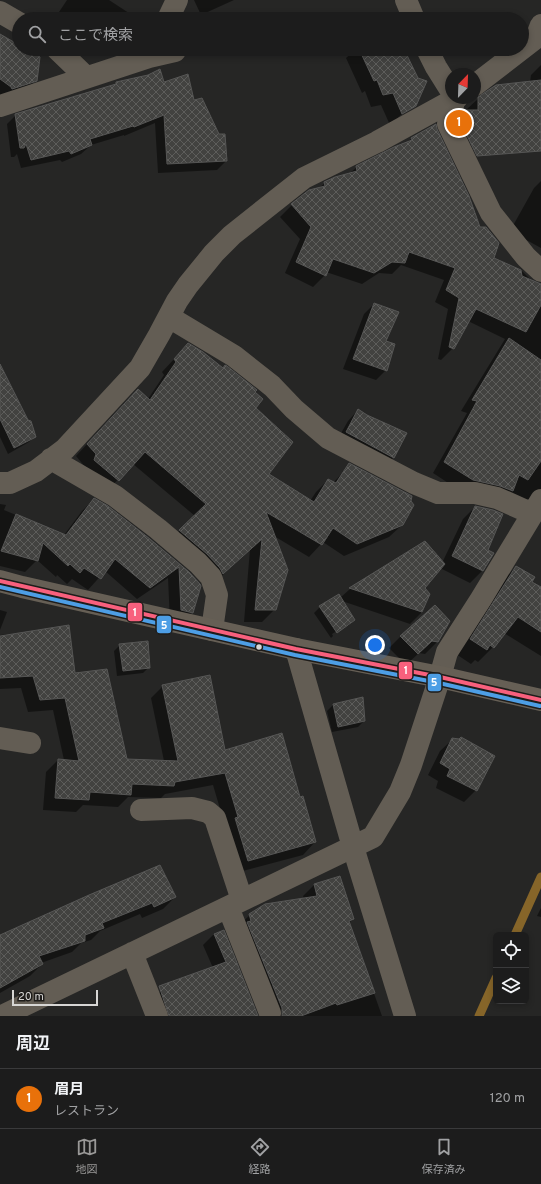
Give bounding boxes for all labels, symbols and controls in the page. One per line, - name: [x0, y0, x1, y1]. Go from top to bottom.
- search box: [12, 12, 529, 56]
- icon: search: [26, 23, 48, 45]
- text: ここで検索: [58, 27, 133, 46]
- north arrow: [445, 68, 481, 104]
- pin: 1: [446, 108, 472, 138]
- line badge: 1: [127, 602, 143, 622]
- text: 1: [133, 606, 137, 620]
- line badge: 5: [156, 615, 172, 634]
- text: 5: [161, 619, 168, 633]
- your location: [365, 635, 385, 655]
- unlabelled marker: [254, 642, 264, 652]
- line badge: 1: [398, 661, 413, 680]
- text: 1: [404, 664, 408, 678]
- line badge: 5: [427, 673, 442, 692]
- text: 5: [431, 676, 438, 690]
- map controls: [493, 932, 529, 1004]
- button: locate: [493, 932, 529, 968]
- button: layers: [493, 968, 529, 1004]
- scale bar: [12, 988, 98, 1007]
- text: 20 m: [18, 990, 44, 1004]
- text: 周辺: [16, 1034, 50, 1056]
- text: 眉月: [54, 1081, 84, 1100]
- text: 1: [26, 1091, 32, 1107]
- text: 120 m: [490, 1091, 525, 1107]
- text: レストラン: [54, 1104, 119, 1120]
- tab: 地図: [76, 1136, 98, 1177]
- tab: 経路: [249, 1136, 271, 1177]
- tab: 保存済み: [422, 1136, 466, 1177]

